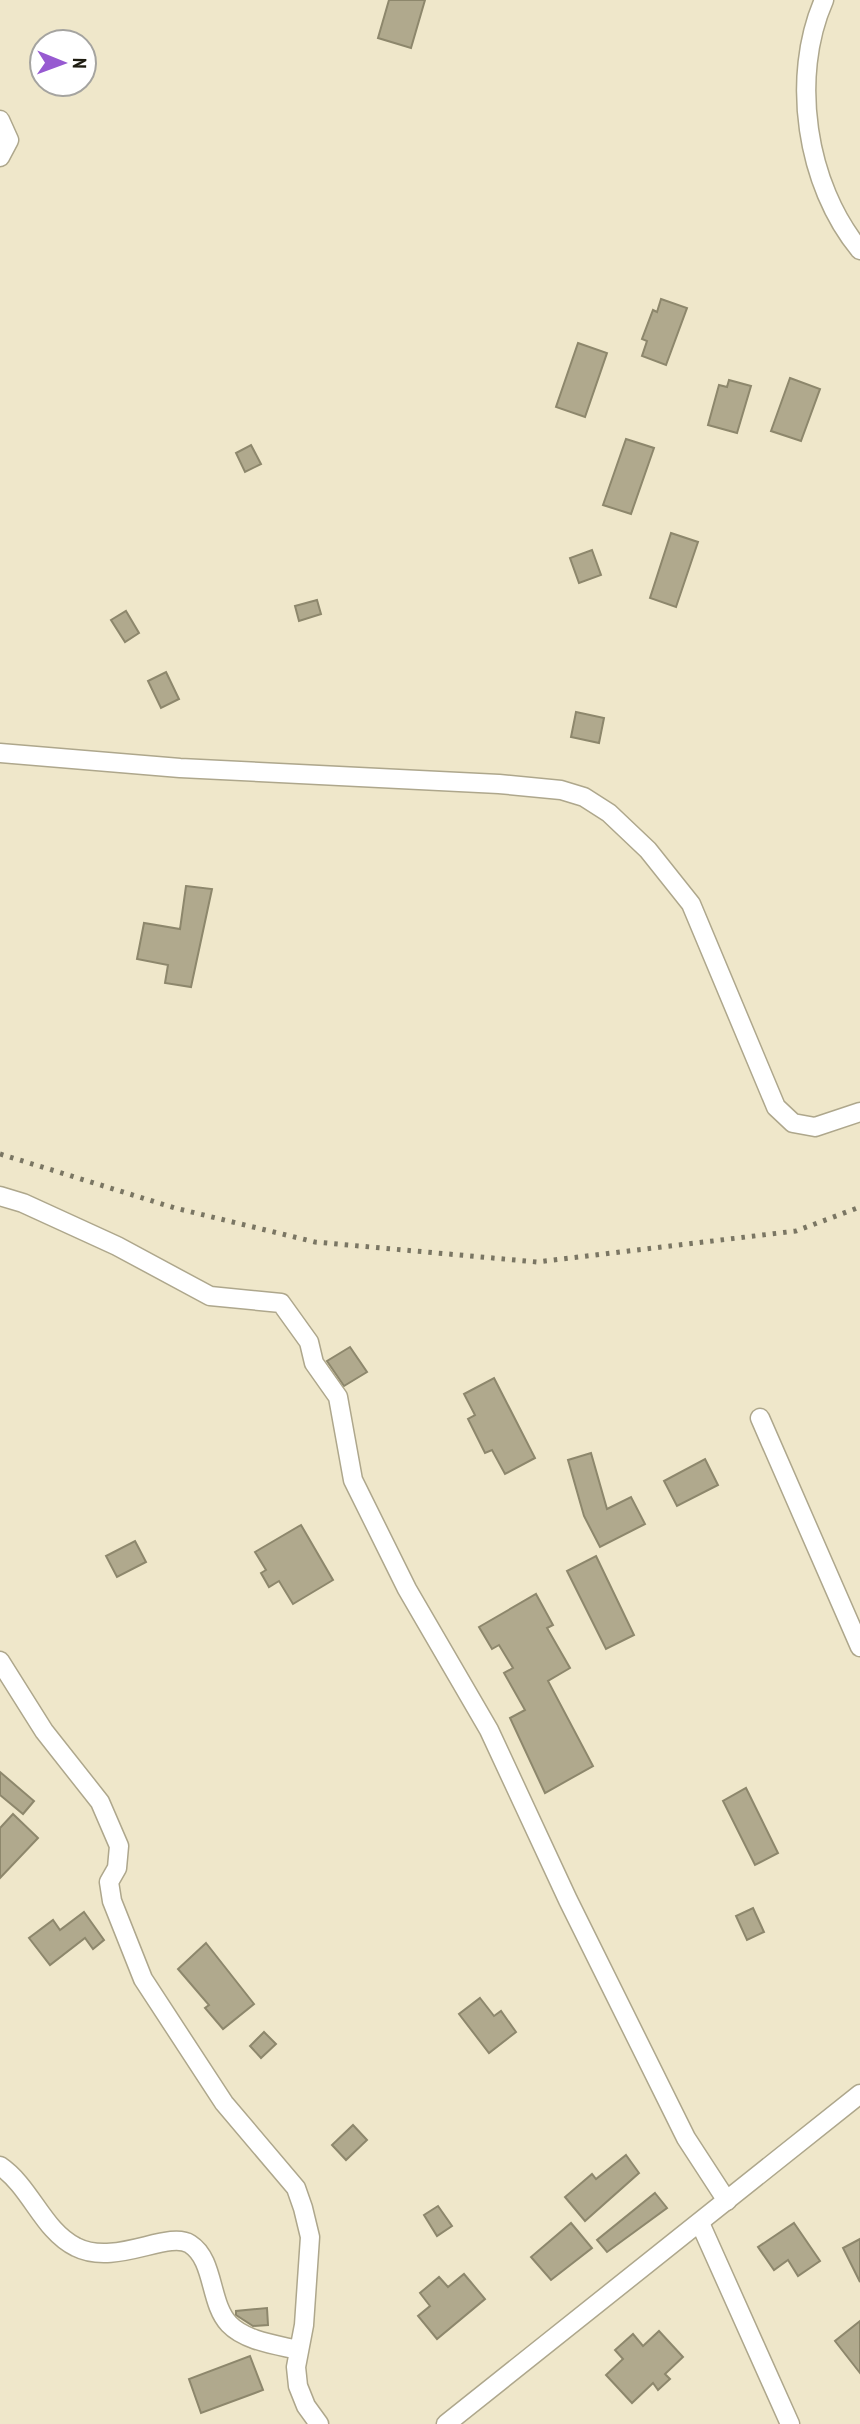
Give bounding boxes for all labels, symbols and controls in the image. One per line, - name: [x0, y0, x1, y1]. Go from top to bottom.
- north arrow: [28, 28, 98, 98]
- text: N: [68, 58, 92, 69]

